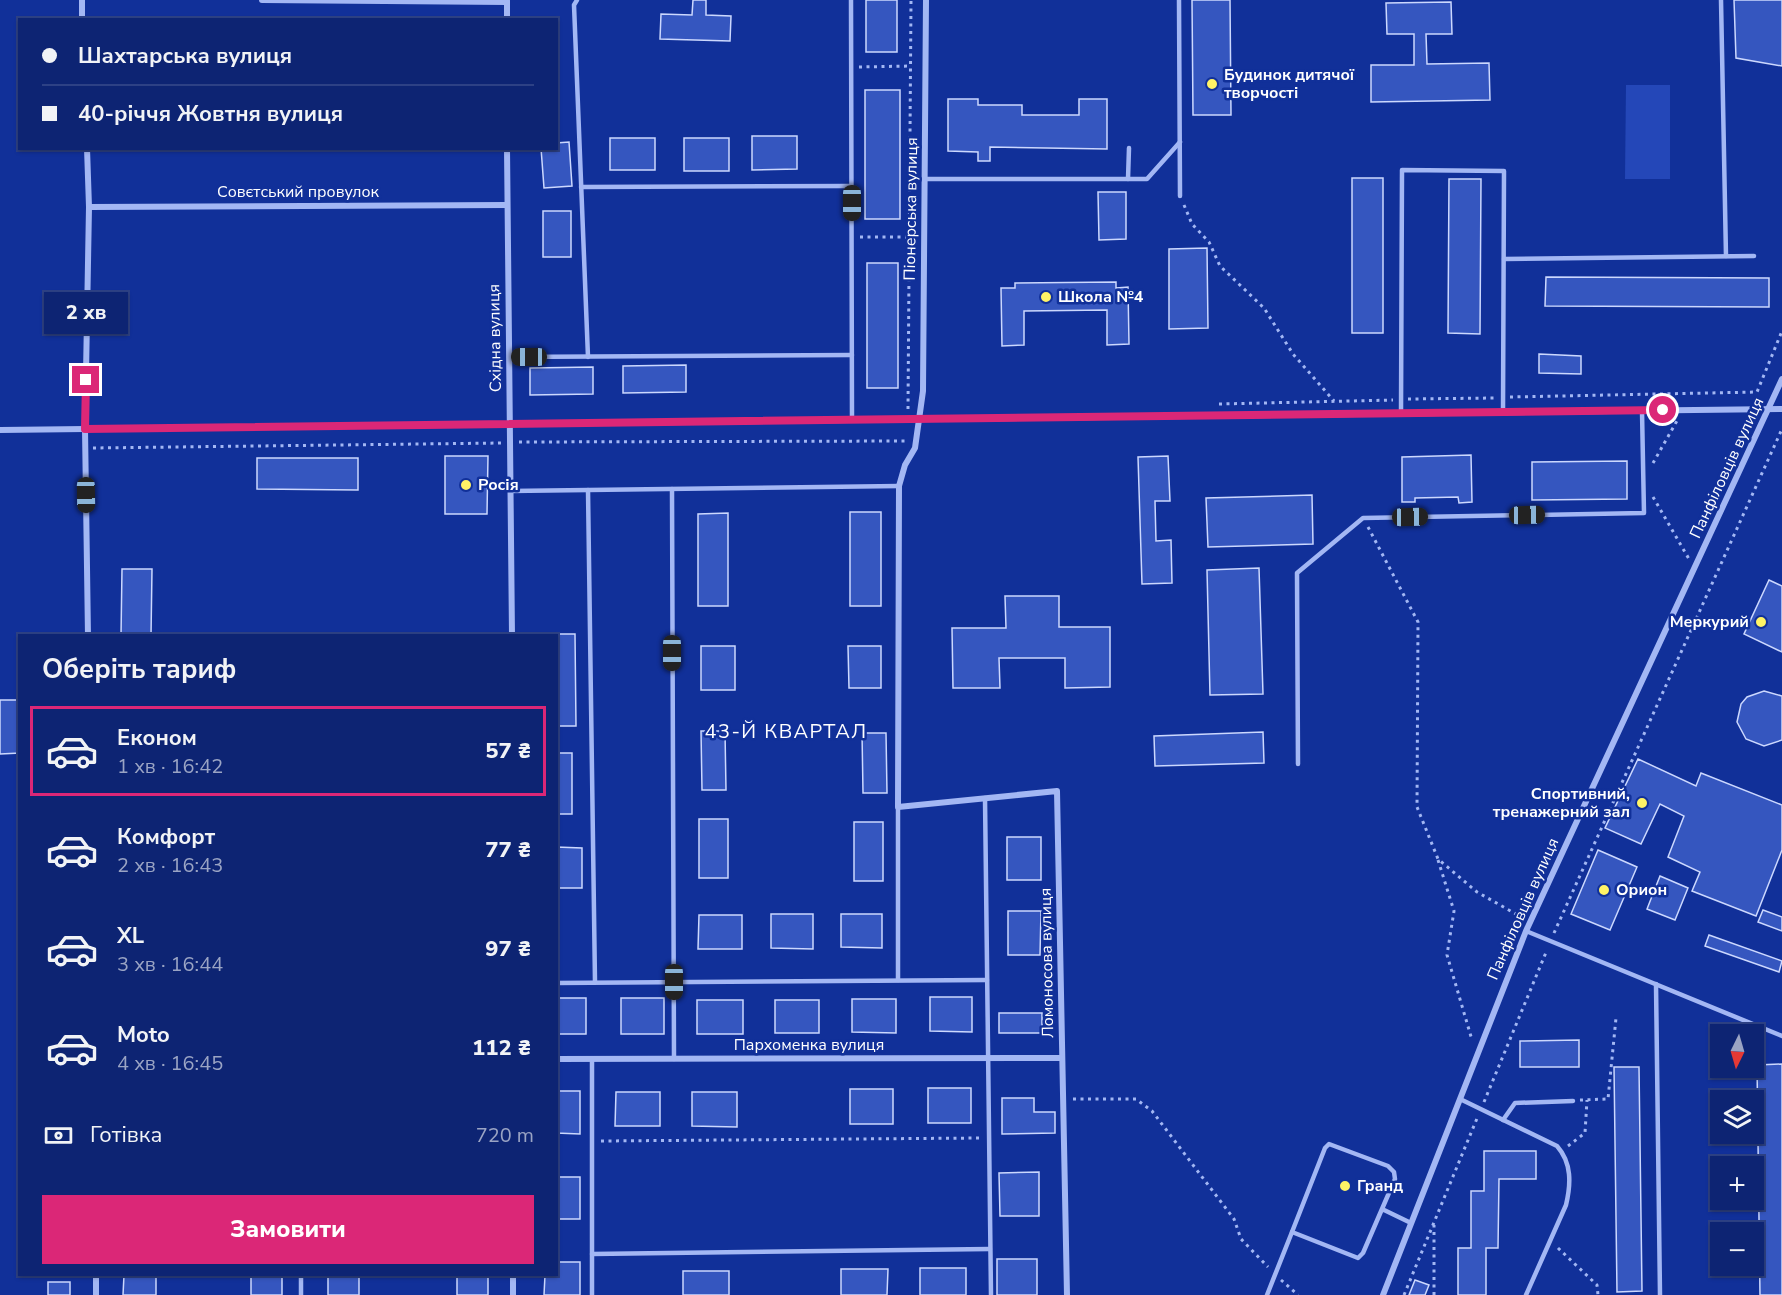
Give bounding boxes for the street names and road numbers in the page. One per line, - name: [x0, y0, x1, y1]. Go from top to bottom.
- street label: Піонерська вулиця: [899, 137, 923, 281]
- street label: Совєтський провулок: [217, 181, 380, 203]
- street label: Східна вулиця: [483, 284, 507, 392]
- street label: Панфіловців вулиця: [1685, 394, 1769, 542]
- street label: Панфіловців вулиця: [1482, 834, 1564, 984]
- street label: Ломоносова вулиця: [1035, 888, 1059, 1038]
- street label: Пархоменка вулиця: [734, 1034, 884, 1056]

